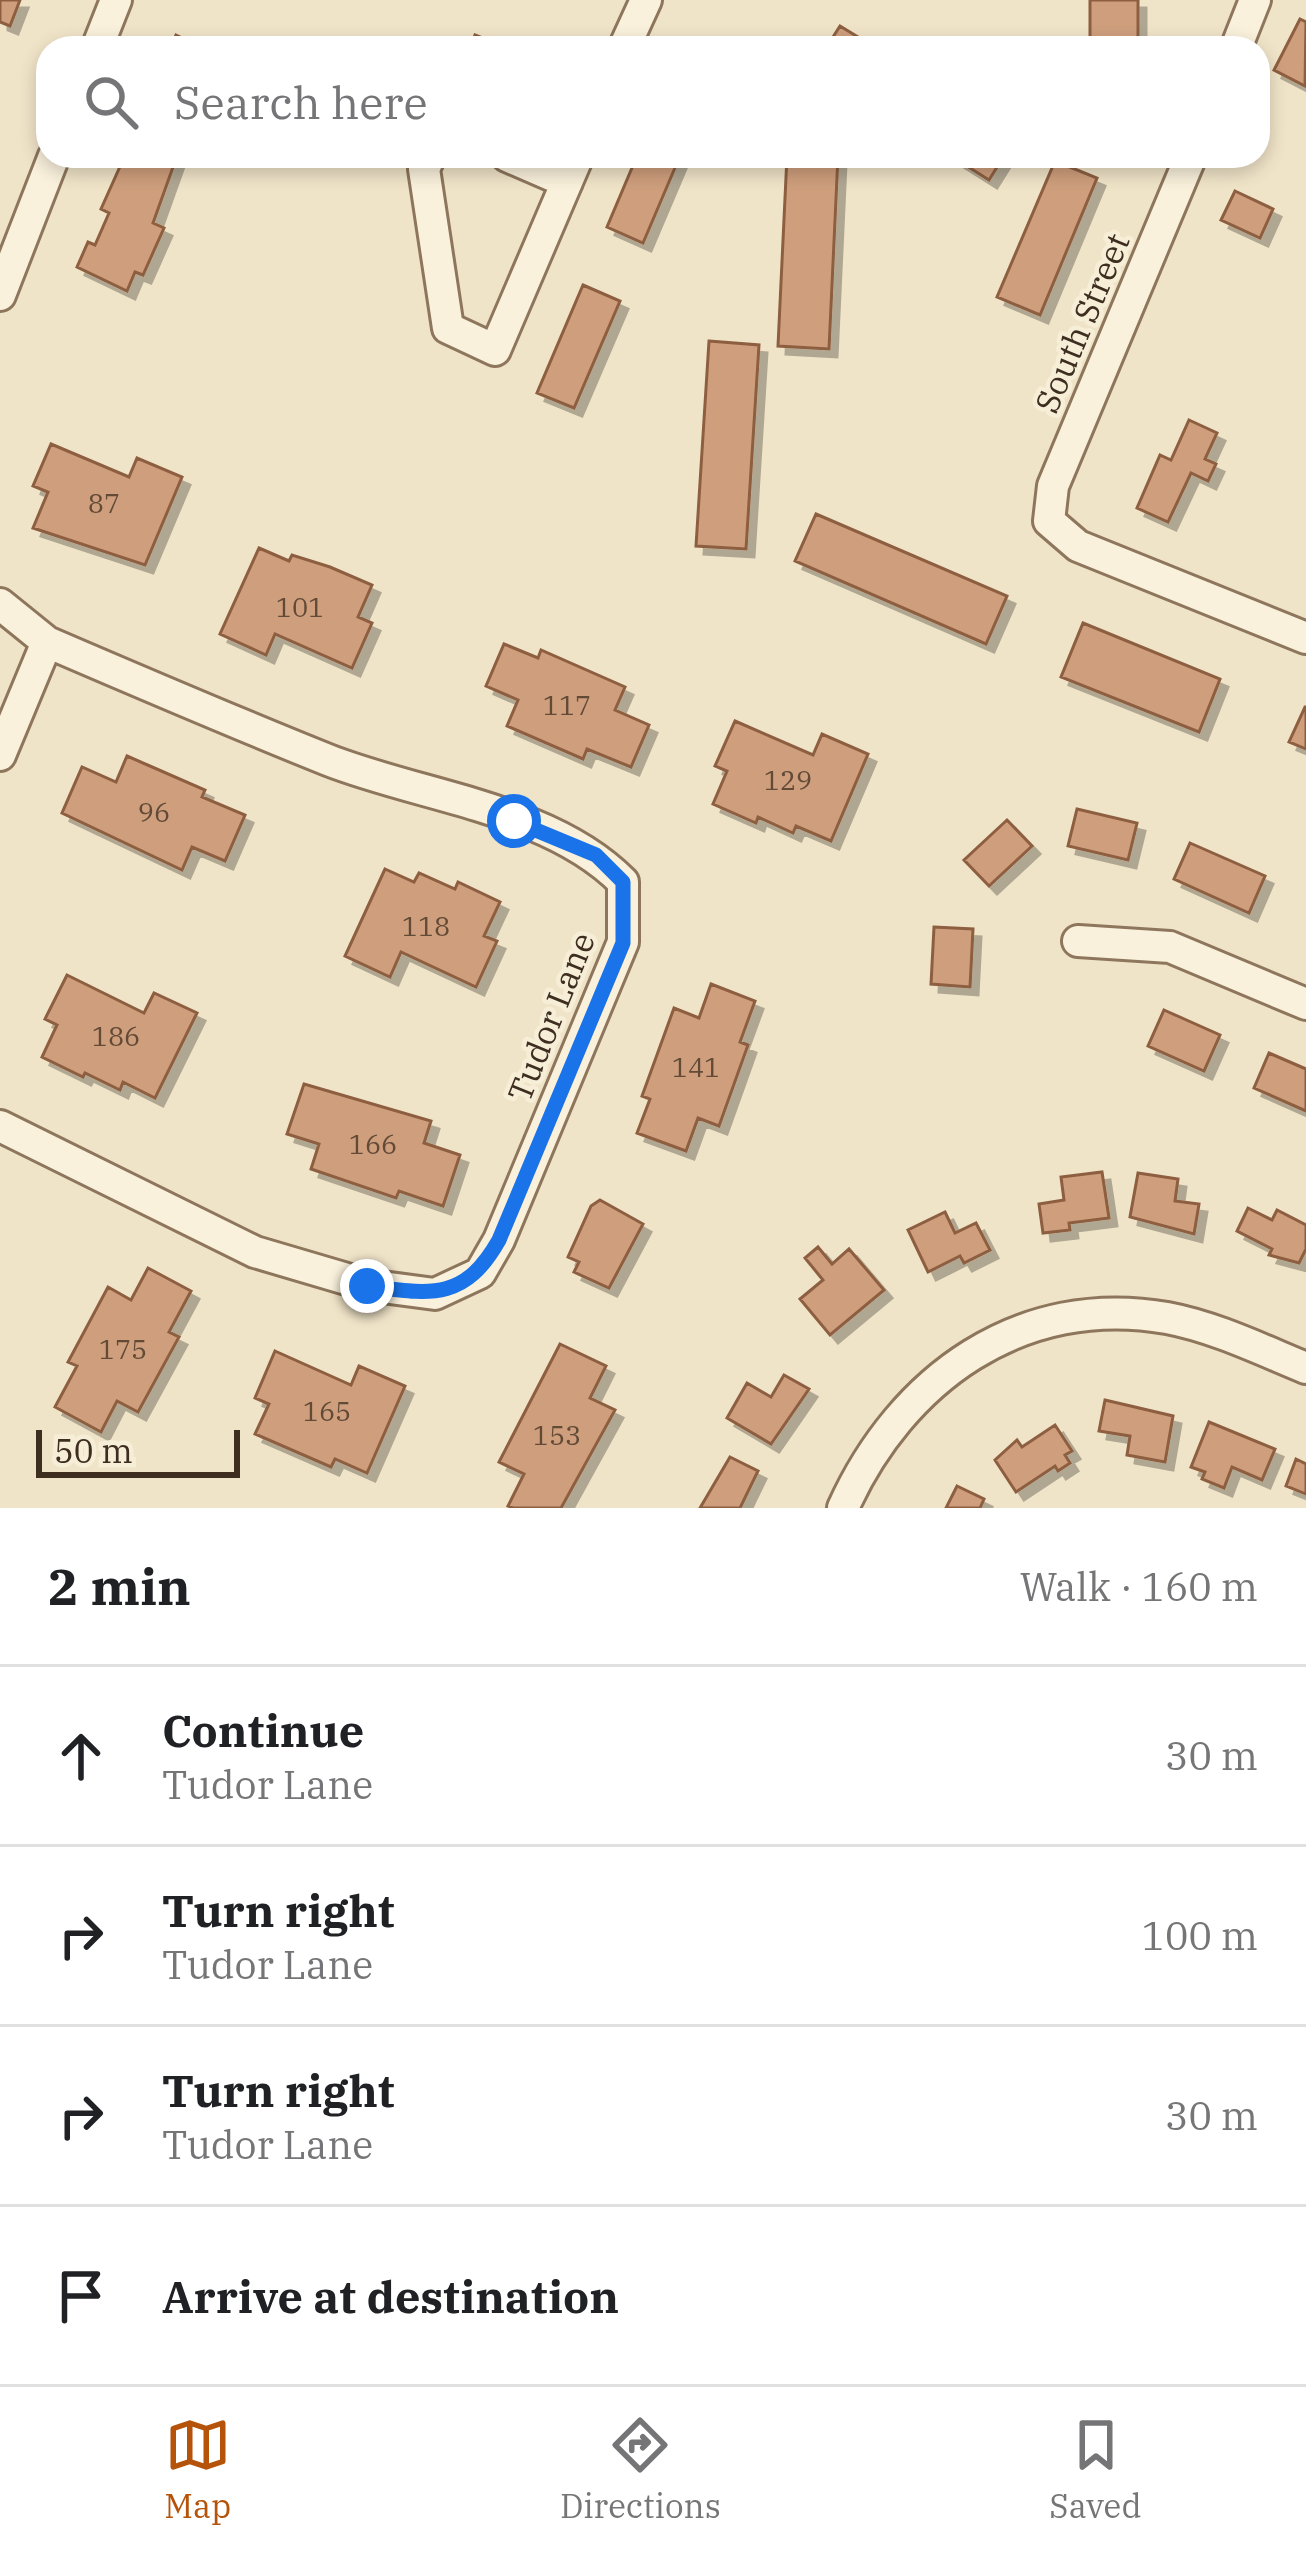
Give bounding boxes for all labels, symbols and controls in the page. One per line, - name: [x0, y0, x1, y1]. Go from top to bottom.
- search box: [36, 36, 1270, 168]
- icon: search: [78, 69, 144, 135]
- text: Search here: [174, 73, 428, 131]
- street label: South Street: [1024, 226, 1139, 419]
- house number: 87: [88, 485, 120, 520]
- house number: 101: [276, 589, 324, 624]
- house number: 117: [543, 687, 591, 722]
- house number: 129: [764, 762, 812, 797]
- house number: 96: [138, 794, 170, 829]
- route start: [487, 794, 541, 848]
- house number: 118: [402, 908, 450, 943]
- street label: Tudor Lane: [497, 926, 604, 1108]
- house number: 186: [92, 1018, 140, 1053]
- house number: 141: [672, 1049, 720, 1084]
- house number: 166: [349, 1126, 397, 1161]
- route end: [340, 1259, 394, 1313]
- house number: 175: [99, 1331, 147, 1366]
- house number: 165: [303, 1393, 351, 1428]
- house number: 153: [533, 1417, 581, 1452]
- scale bar: [36, 1424, 240, 1477]
- text: 50 m: [54, 1429, 133, 1472]
- text: 2 min: [48, 1553, 191, 1619]
- text: Walk · 160 m: [1020, 1561, 1258, 1612]
- text: Continue: [162, 1701, 364, 1759]
- icon: ahead: [48, 1723, 114, 1789]
- text: 30 m: [1165, 1730, 1258, 1781]
- text: Tudor Lane: [162, 1759, 373, 1810]
- text: Turn right: [162, 1881, 394, 1939]
- icon: right: [48, 1903, 114, 1969]
- text: 100 m: [1142, 1910, 1258, 1961]
- text: Tudor Lane: [162, 1939, 373, 1990]
- text: Turn right: [162, 2061, 394, 2119]
- icon: right: [48, 2083, 114, 2149]
- text: 30 m: [1165, 2090, 1258, 2141]
- text: Tudor Lane: [162, 2119, 373, 2170]
- icon: arrive: [48, 2263, 114, 2329]
- text: Arrive at destination: [162, 2267, 619, 2325]
- tab: Map: [164, 2412, 231, 2527]
- tab: Directions: [560, 2412, 721, 2527]
- tab: Saved: [1049, 2412, 1142, 2527]

